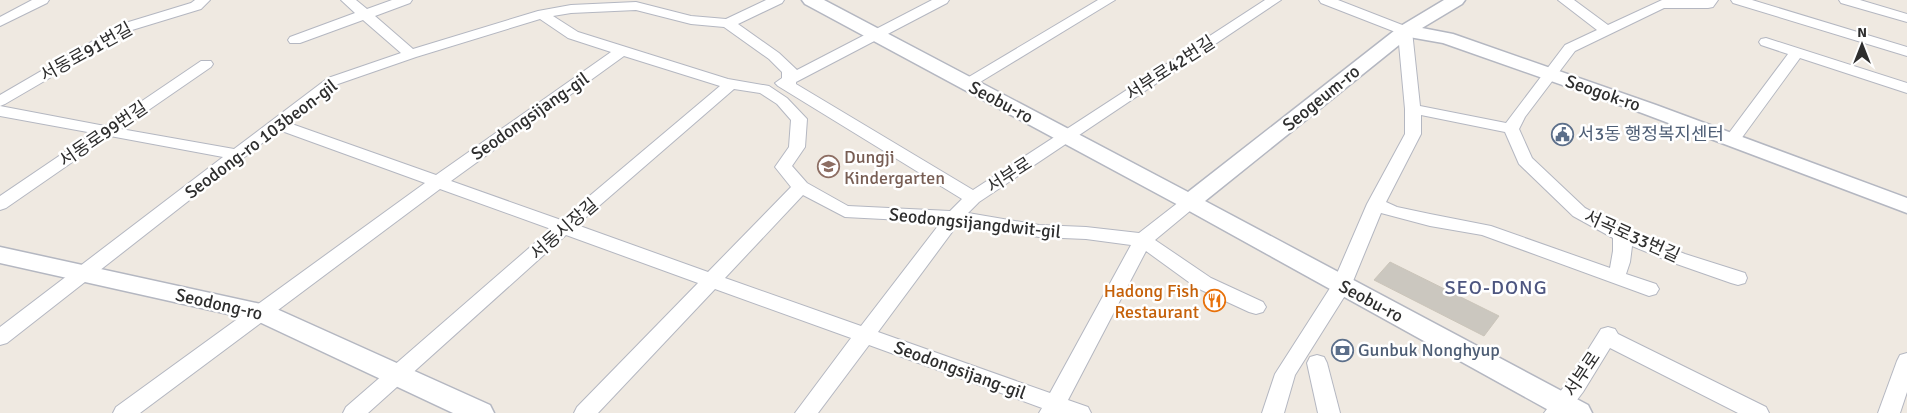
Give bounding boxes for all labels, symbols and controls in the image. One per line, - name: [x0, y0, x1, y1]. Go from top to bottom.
- street label: 서동로91번길: [36, 18, 136, 86]
- north arrow: [1837, 20, 1887, 70]
- text: N: [1857, 24, 1867, 41]
- street label: 서부로42번길: [1121, 31, 1219, 105]
- street label: Seogeum-ro: [1278, 60, 1364, 136]
- street label: Seodongsijang-gil: [467, 67, 593, 165]
- street label: Seogok-ro: [1563, 70, 1643, 116]
- street label: Seodong-ro 103beon-gil: [180, 74, 342, 204]
- street label: Seobu-ro: [965, 76, 1037, 128]
- street label: 서동로99번길: [54, 96, 152, 172]
- public building icon: 서3동 행정복지센터: [1550, 122, 1574, 146]
- place label: 서3동 행정복지센터: [1578, 123, 1724, 145]
- place label: Dungji Kindergarten: [844, 146, 945, 189]
- street label: 서부로: [982, 152, 1036, 198]
- school or university icon: Dungji Kindergarten: [816, 155, 840, 179]
- street label: 서동시장길: [526, 194, 602, 264]
- street label: Seodongsijangdwit-gil: [888, 203, 1062, 243]
- street label: 서곡로33번길: [1581, 205, 1683, 267]
- street label: Seobu-ro: [1335, 275, 1407, 327]
- district label: SEO-DONG: [1444, 275, 1548, 300]
- place label: Hadong Fish Restaurant: [1104, 280, 1199, 323]
- street label: Seodong-ro: [173, 283, 265, 325]
- restaurant icon: Hadong Fish Restaurant: [1203, 289, 1227, 313]
- street label: Seodongsijang-gil: [891, 336, 1029, 404]
- bank icon: Gunbuk Nonghyup: [1330, 338, 1354, 362]
- place label: Gunbuk Nonghyup: [1358, 339, 1500, 361]
- street label: 서부로: [1559, 347, 1605, 401]

